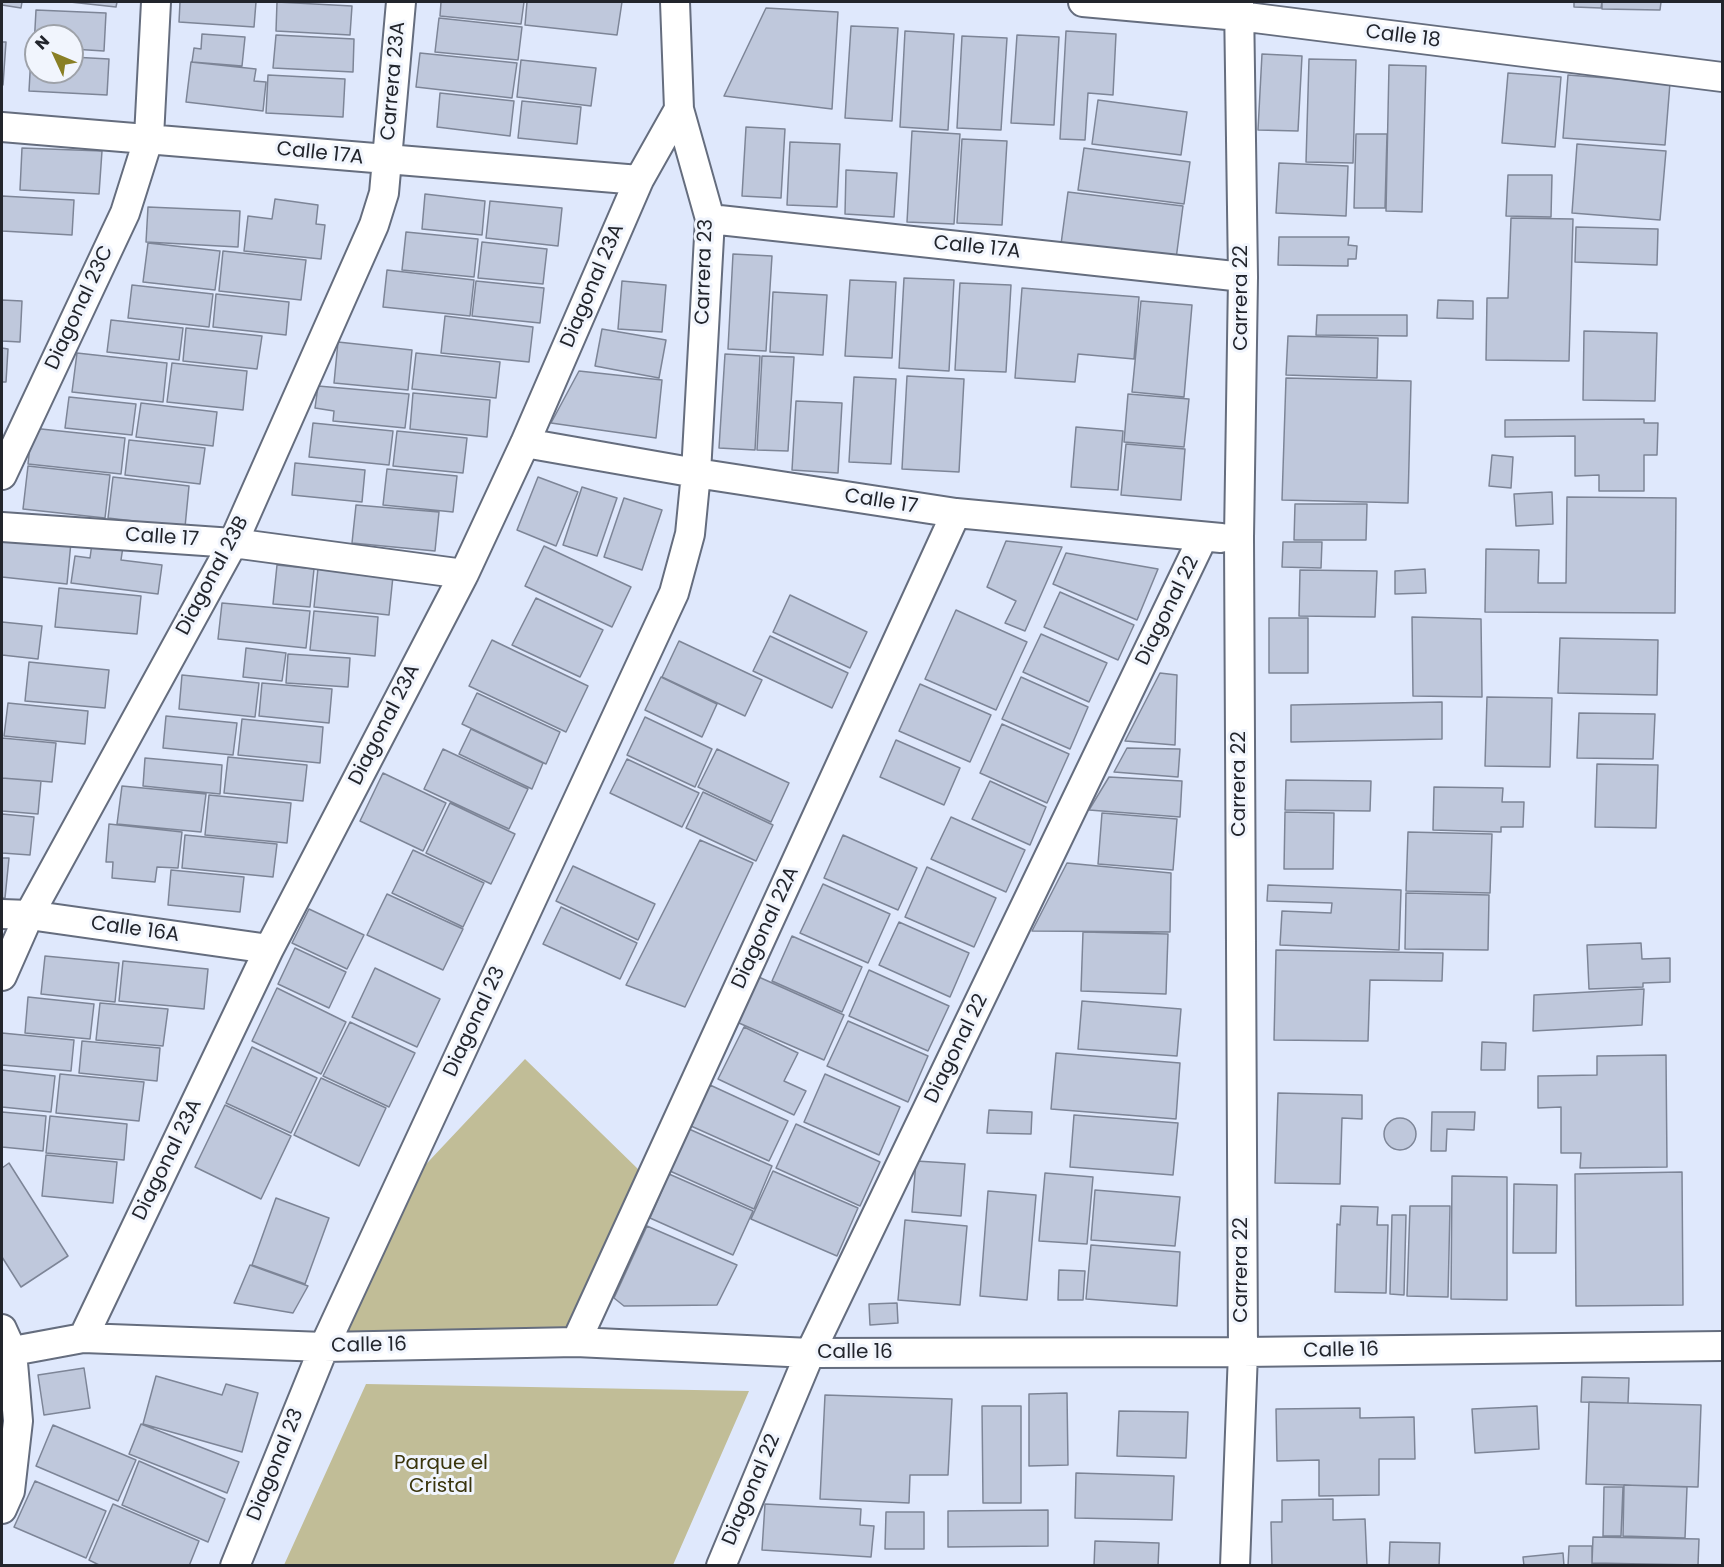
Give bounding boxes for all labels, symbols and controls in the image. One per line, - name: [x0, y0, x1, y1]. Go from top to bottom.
- street label: Calle 18: [1364, 20, 1442, 54]
- street label: Carrera 23A: [377, 21, 411, 141]
- north arrow: [24, 24, 84, 84]
- text: N: [30, 30, 55, 55]
- street label: Calle 17A: [275, 138, 365, 170]
- street label: Carrera 23: [691, 219, 719, 325]
- street label: Diagonal 23A: [556, 220, 630, 352]
- street label: Calle 17A: [932, 232, 1022, 264]
- street label: Diagonal 23C: [41, 242, 119, 374]
- street label: Carrera 22: [1230, 245, 1254, 351]
- street label: Calle 17: [843, 484, 919, 520]
- street label: Diagonal 23B: [172, 513, 254, 639]
- street label: Calle 17: [124, 523, 200, 553]
- street label: Diagonal 22: [1131, 552, 1205, 670]
- street label: Diagonal 23A: [344, 661, 426, 789]
- street label: Carrera 22: [1228, 731, 1252, 837]
- street label: Diagonal 22A: [727, 863, 805, 993]
- street label: Calle 16A: [89, 912, 181, 948]
- street label: Diagonal 23: [439, 963, 511, 1081]
- street label: Diagonal 22: [920, 990, 994, 1108]
- street label: Diagonal 23A: [128, 1095, 208, 1225]
- street label: Carrera 22: [1230, 1217, 1254, 1323]
- street label: Calle 16: [331, 1333, 407, 1359]
- street label: Calle 16: [1303, 1338, 1379, 1364]
- street label: Calle 16: [817, 1341, 893, 1365]
- street label: Diagonal 23: [243, 1405, 309, 1525]
- street label: Diagonal 22: [718, 1431, 786, 1549]
- park label: Parque el Cristal: [394, 1452, 488, 1499]

